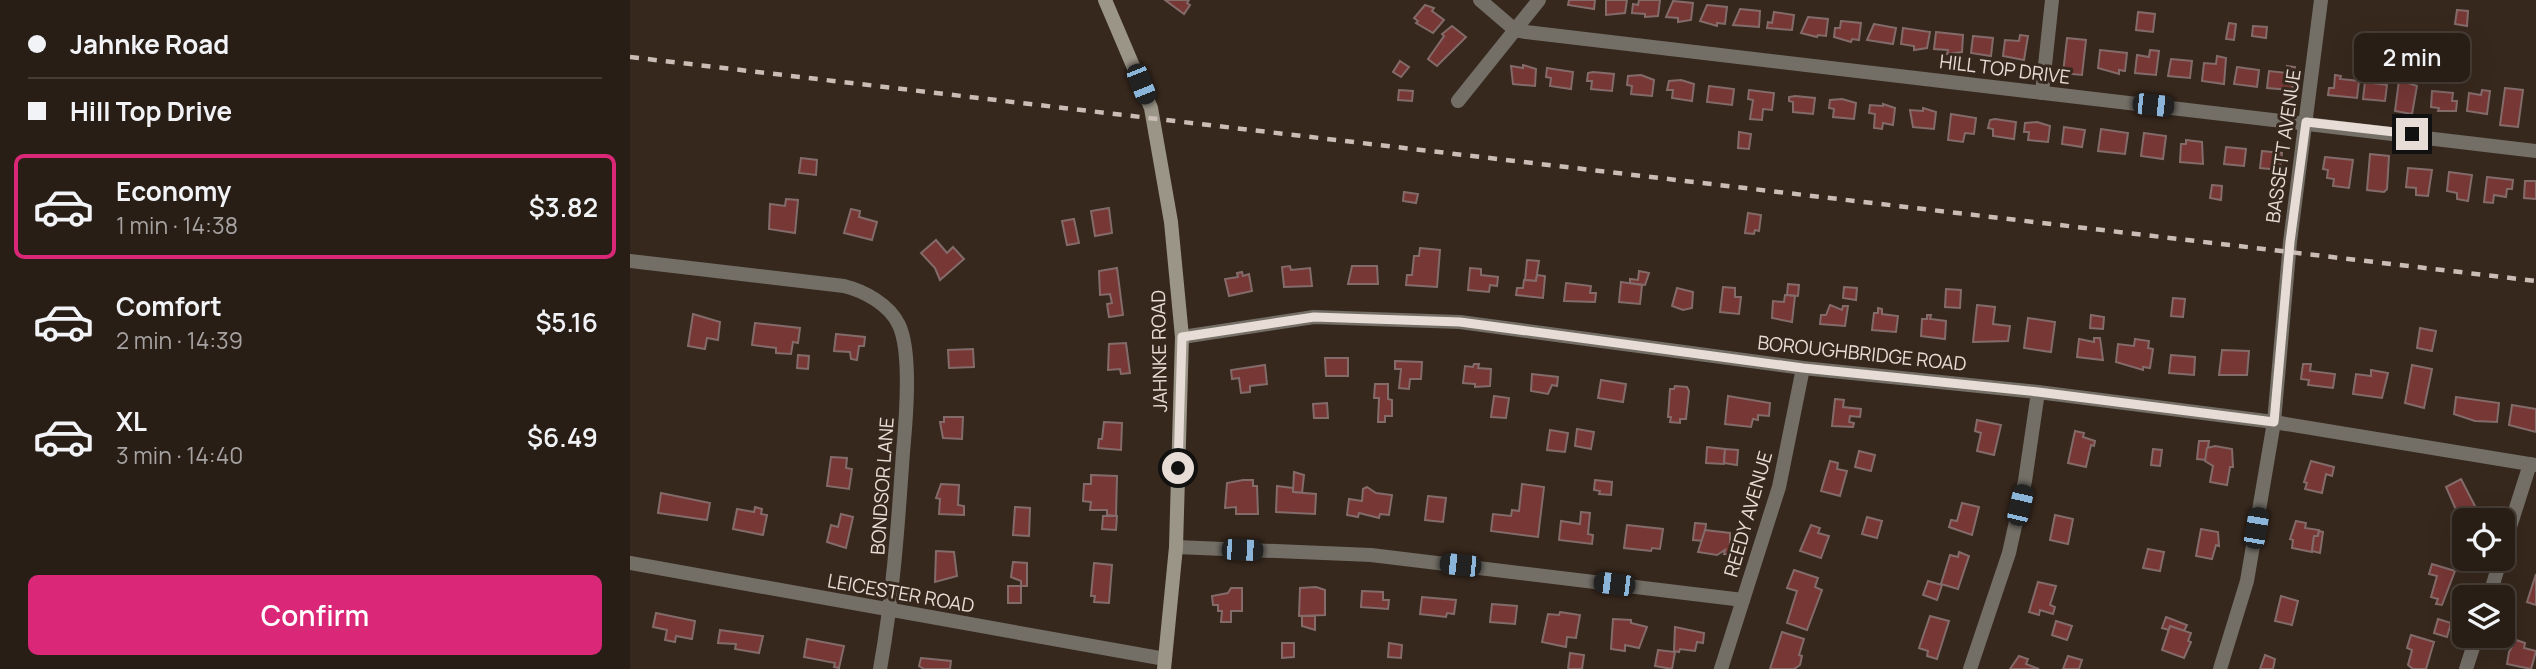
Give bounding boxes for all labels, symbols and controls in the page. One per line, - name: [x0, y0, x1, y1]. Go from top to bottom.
- text: Jahnke Road: [70, 26, 229, 62]
- callout: 2 min: [2354, 32, 2470, 82]
- text: 2 min: [2383, 41, 2441, 73]
- street label: HILL TOP DRIVE: [1938, 48, 2072, 90]
- car: [1124, 61, 1159, 107]
- street label: BASSETT AVENUE: [2259, 67, 2307, 225]
- car: [2132, 92, 2175, 118]
- text: Hill Top Drive: [70, 93, 232, 129]
- route end: [2396, 118, 2428, 150]
- text: Economy: [116, 173, 231, 209]
- icon: car: [32, 175, 95, 238]
- text: $3.82: [529, 189, 598, 225]
- text: 1 min · 14:38: [116, 209, 238, 241]
- text: Comfort: [116, 288, 222, 324]
- icon: car: [32, 290, 95, 353]
- street label: JAHNKE ROAD: [1145, 290, 1173, 412]
- text: $5.16: [535, 304, 598, 340]
- text: 2 min · 14:39: [116, 324, 243, 356]
- street label: BOROUGHBRIDGE ROAD: [1756, 329, 1968, 377]
- text: XL: [116, 403, 147, 439]
- icon: car: [32, 405, 95, 468]
- street label: BONDSOR LANE: [864, 416, 900, 556]
- text: $6.49: [527, 419, 598, 455]
- text: 3 min · 14:40: [116, 439, 243, 471]
- street label: REEDY AVENUE: [1718, 448, 1778, 580]
- route start: [1162, 452, 1194, 484]
- car: [2006, 482, 2035, 528]
- car: [2243, 505, 2270, 551]
- map controls: [2452, 508, 2515, 648]
- button: locate: [2452, 508, 2515, 571]
- car: [1221, 539, 1264, 561]
- car: [1439, 552, 1482, 578]
- street label: LEICESTER ROAD: [826, 567, 976, 619]
- car: [1592, 571, 1637, 597]
- button: Confirm: [28, 575, 602, 655]
- button: layers: [2452, 585, 2515, 648]

